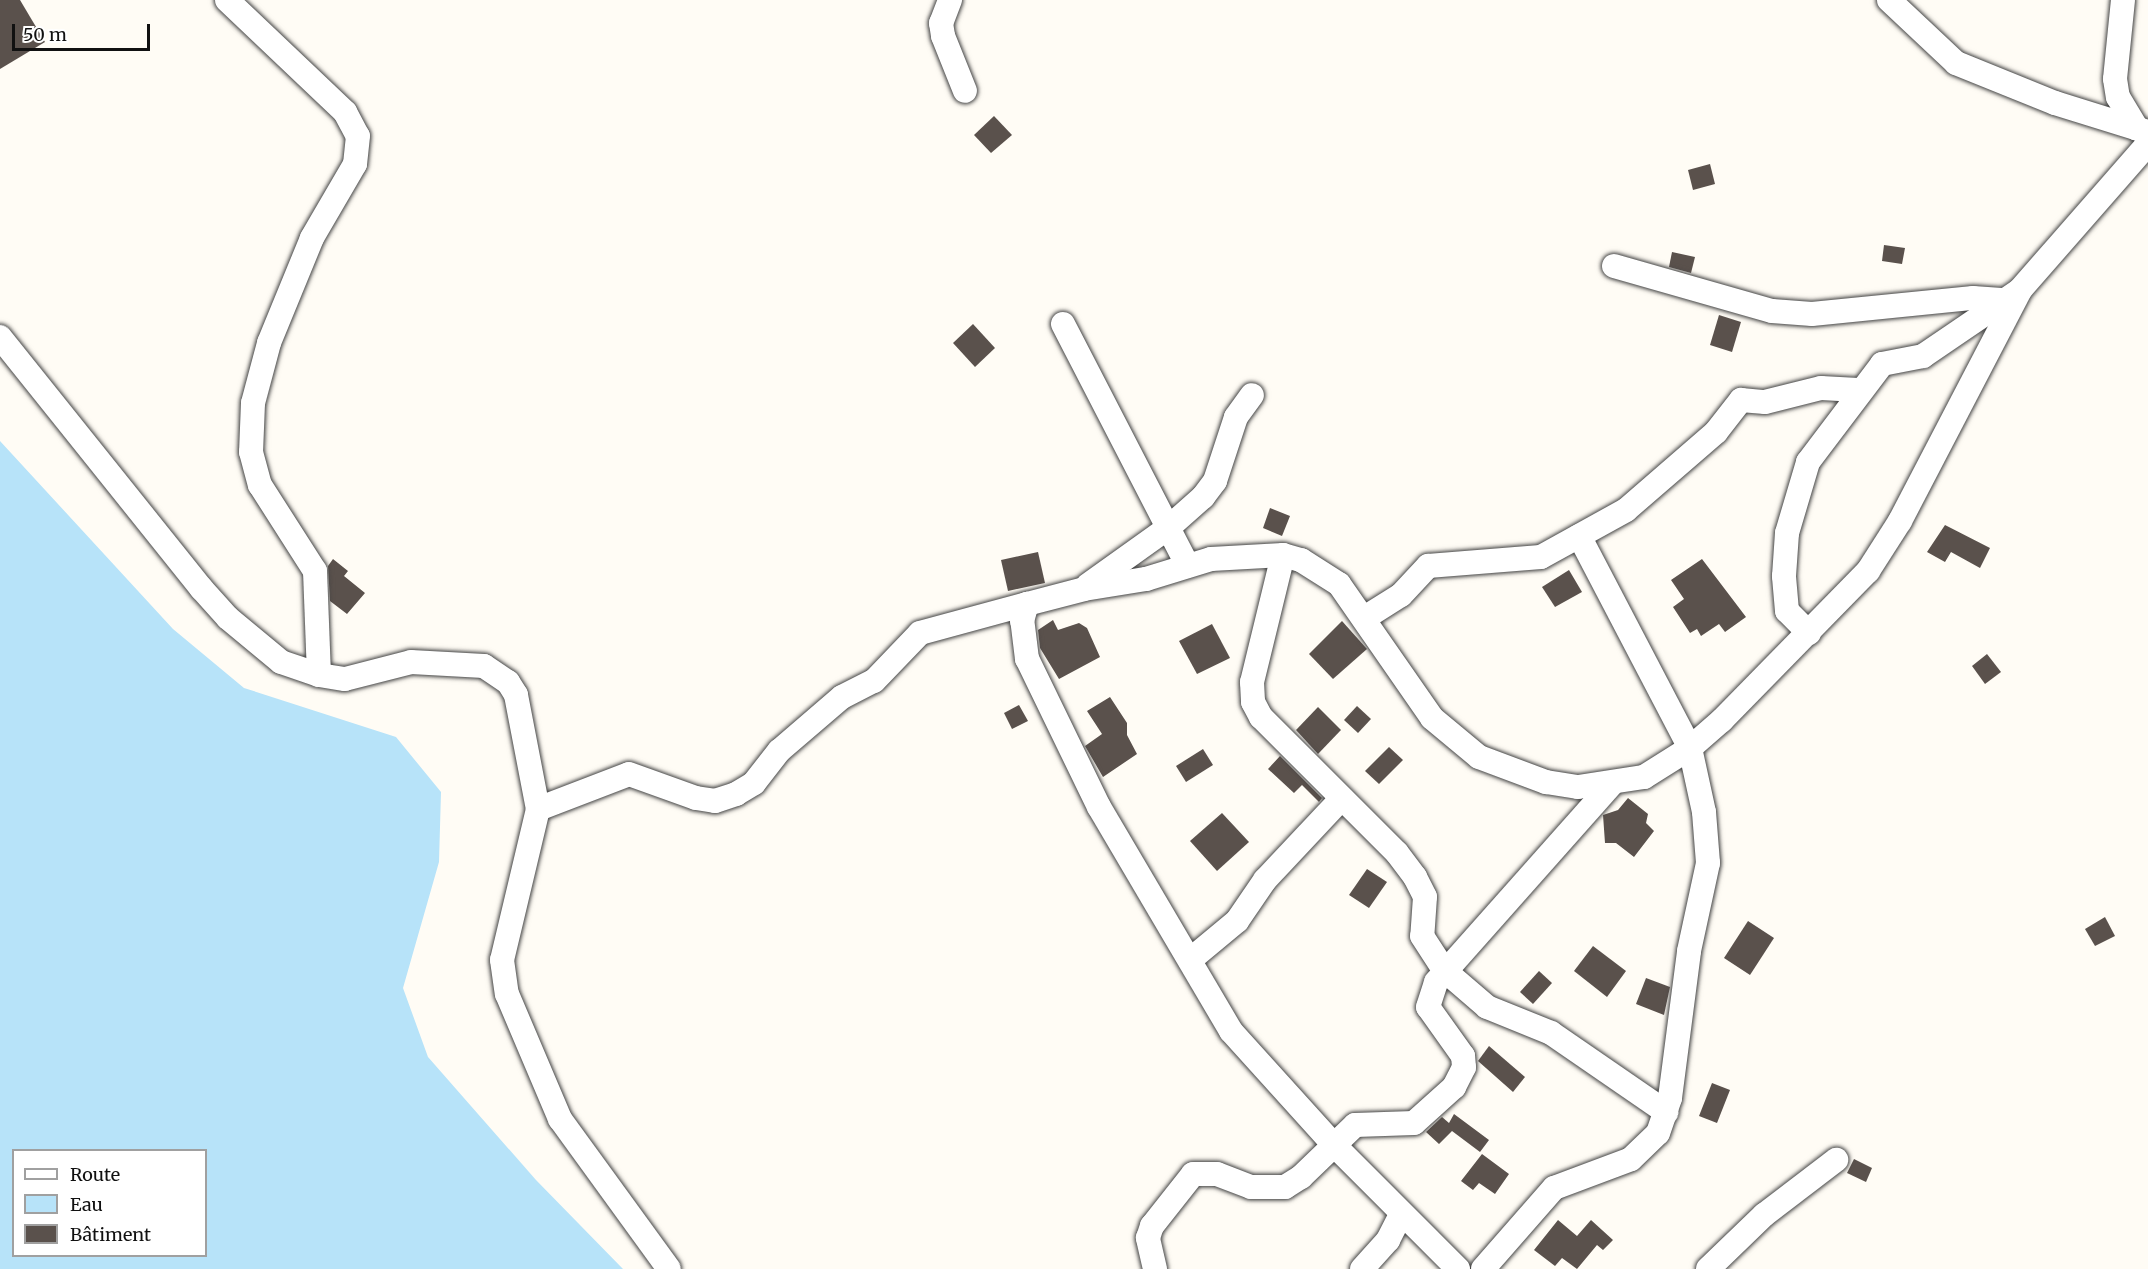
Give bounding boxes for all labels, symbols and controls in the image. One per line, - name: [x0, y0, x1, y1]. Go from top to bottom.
- scale bar: [15, 12, 153, 50]
- text: 50 m: [23, 23, 67, 46]
- legend: [12, 1149, 207, 1257]
- text: Route: [70, 1163, 120, 1186]
- text: Eau: [70, 1193, 103, 1216]
- text: Bâtiment: [70, 1223, 151, 1246]

